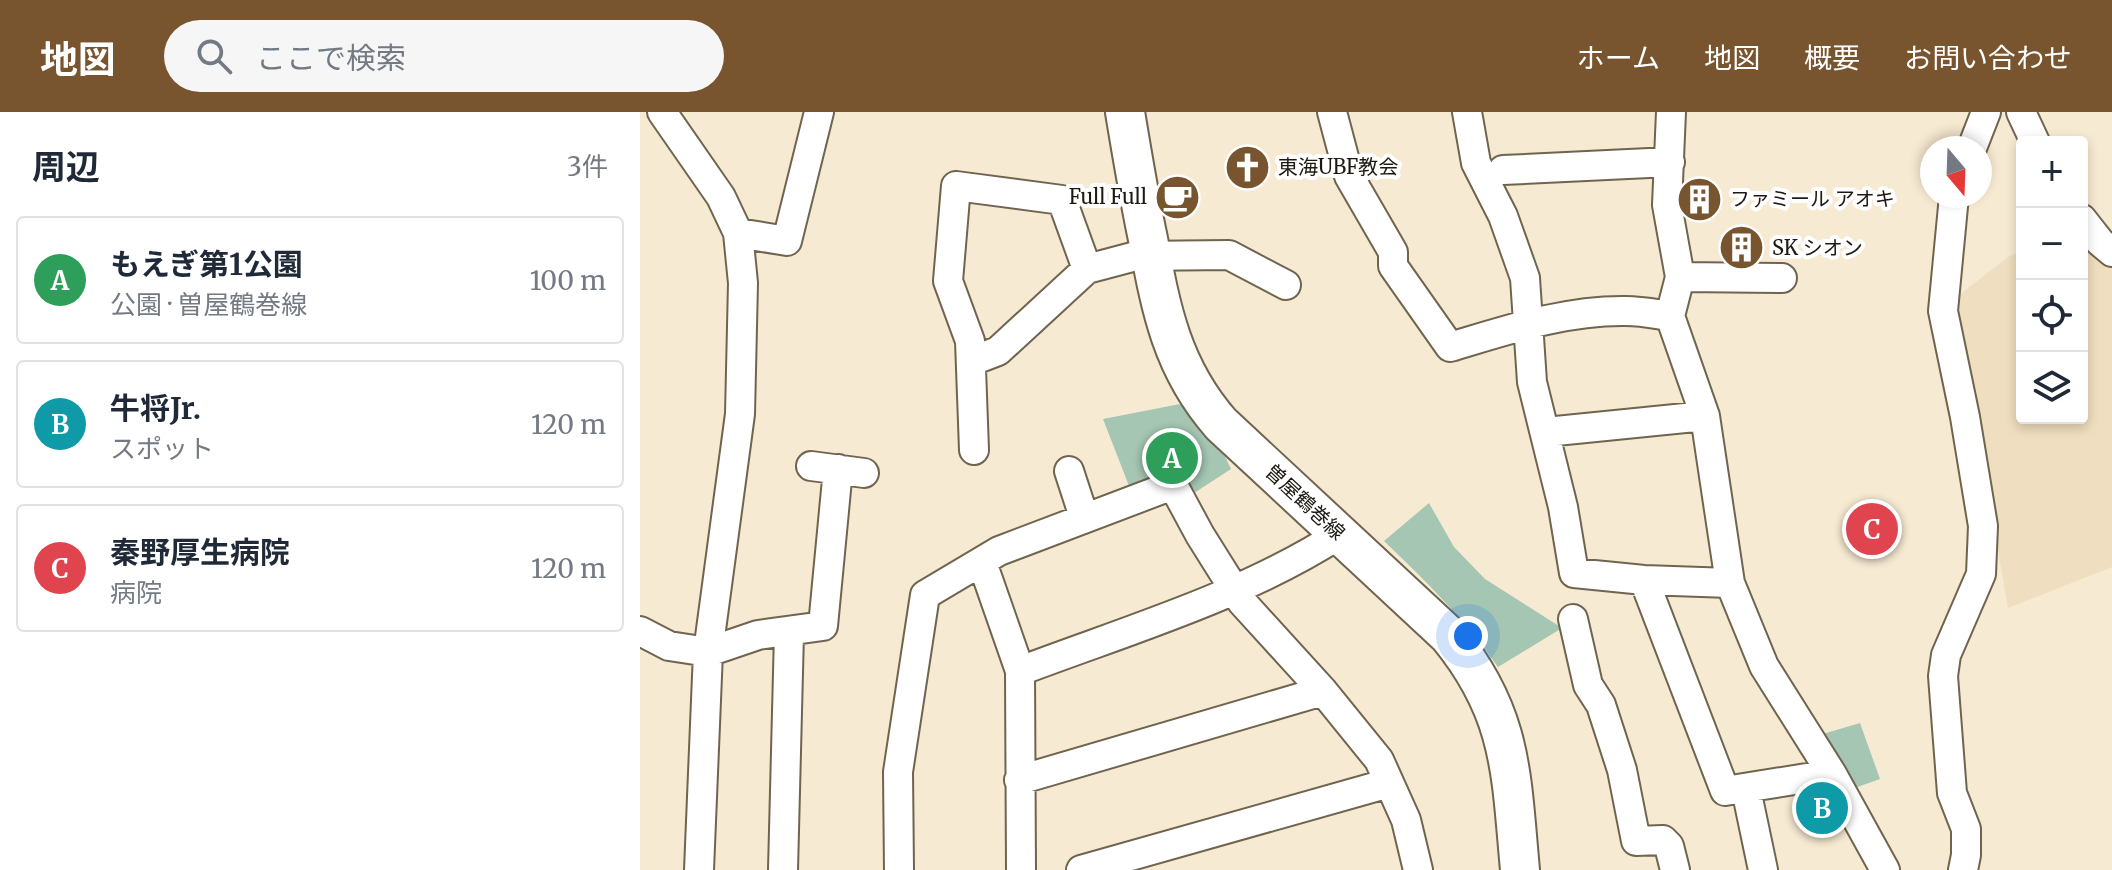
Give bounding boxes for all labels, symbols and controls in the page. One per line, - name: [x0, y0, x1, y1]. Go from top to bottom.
- search box: [164, 20, 724, 92]
- icon: search: [192, 34, 236, 78]
- text: 地図: [40, 36, 116, 83]
- text: ここで検索: [256, 39, 406, 77]
- text: ホーム: [1577, 40, 1660, 76]
- text: 地図: [1704, 40, 1760, 76]
- text: 概要: [1804, 40, 1860, 76]
- text: お問い合わせ: [1904, 40, 2072, 76]
- north arrow: [1920, 136, 1992, 208]
- map controls: [2016, 136, 2088, 424]
- button: +: [2016, 136, 2088, 208]
- church icon: 東海UBF教会: [1223, 143, 1271, 191]
- text: 周辺: [32, 146, 100, 188]
- text: 3件: [567, 150, 608, 183]
- place label: 東海UBF教会: [1278, 154, 1398, 179]
- cafe icon: Full Full: [1154, 173, 1202, 221]
- building icon: ファミール アオキ: [1675, 175, 1723, 223]
- place label: Full Full: [1069, 184, 1147, 209]
- place label: ファミール アオキ: [1730, 186, 1895, 211]
- button: −: [2016, 208, 2088, 280]
- building icon: SK シオン: [1717, 224, 1765, 272]
- place label: SK シオン: [1772, 235, 1863, 260]
- text: もえぎ第1公園: [110, 245, 303, 283]
- text: A: [51, 264, 69, 297]
- text: 100 m: [530, 264, 606, 297]
- button: locate: [2016, 280, 2088, 352]
- text: 公園 · 曽屋鶴巻線: [110, 288, 307, 321]
- button: layers: [2016, 352, 2088, 424]
- text: 牛将Jr.: [110, 389, 201, 427]
- text: B: [51, 408, 69, 441]
- text: 120 m: [531, 408, 606, 441]
- pin: A: [1146, 428, 1198, 488]
- text: スポット: [110, 432, 214, 465]
- street label: 曽屋鶴巻線: [1260, 458, 1350, 545]
- pin: C: [1846, 499, 1898, 559]
- text: 秦野厚生病院: [110, 533, 290, 571]
- text: C: [51, 552, 69, 585]
- text: 120 m: [531, 552, 606, 585]
- text: 病院: [110, 576, 162, 609]
- your location: [1448, 616, 1488, 656]
- pin: B: [1796, 778, 1848, 838]

